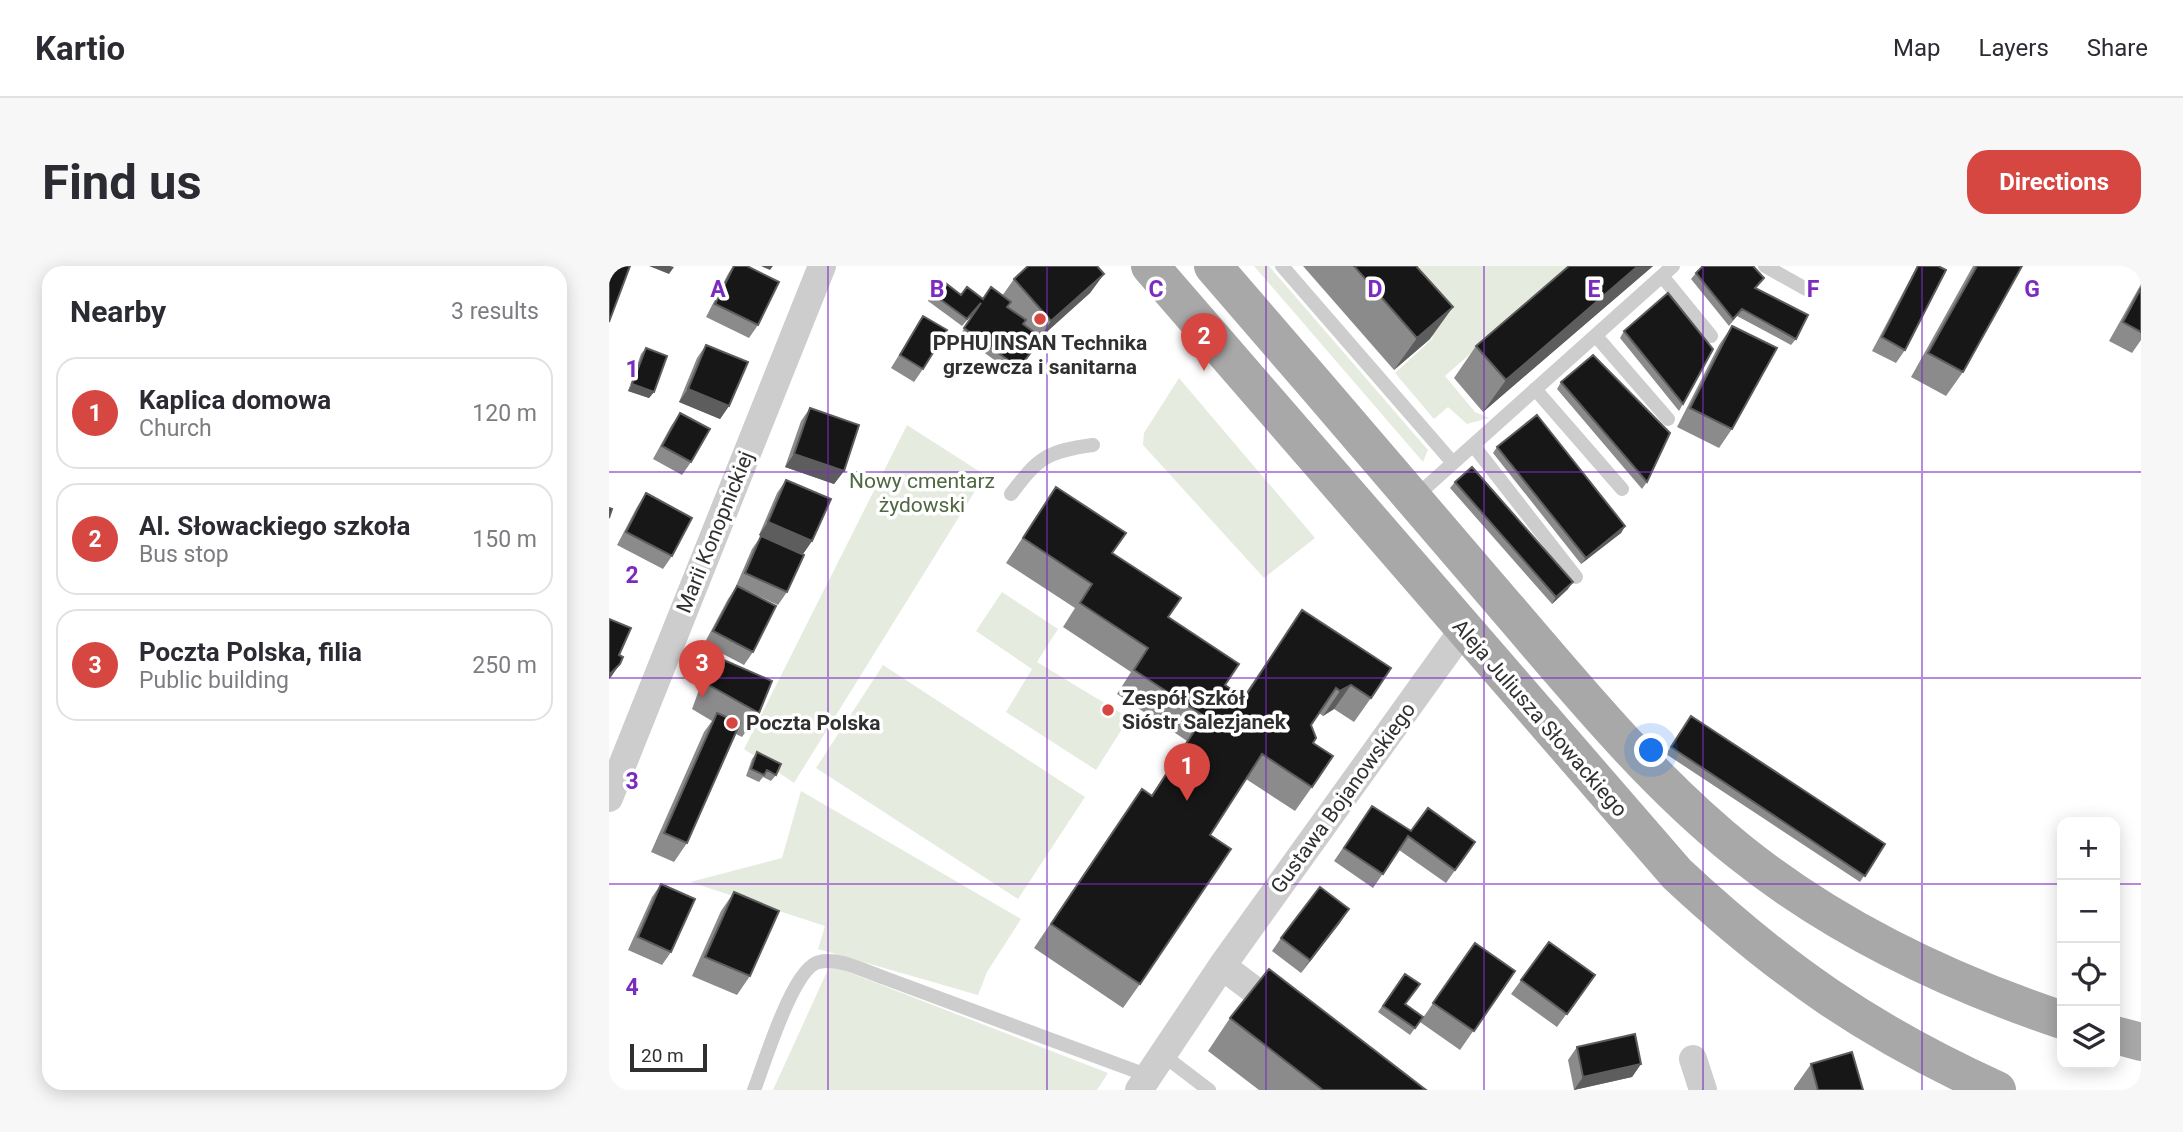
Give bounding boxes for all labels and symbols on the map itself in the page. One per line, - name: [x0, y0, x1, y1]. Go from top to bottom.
- text: A: [710, 276, 726, 303]
- text: B: [930, 276, 944, 303]
- text: C: [1148, 276, 1164, 303]
- text: D: [1368, 276, 1382, 303]
- text: E: [1588, 276, 1601, 303]
- text: F: [1807, 276, 1820, 303]
- text: G: [2024, 276, 2040, 303]
- marker: PPHU INSAN Technika grzewcza i sanitarna: [1032, 311, 1048, 327]
- pin: 2: [1181, 313, 1227, 371]
- place label: PPHU INSAN Technika grzewcza i sanitarna: [933, 331, 1147, 379]
- text: 1: [625, 356, 639, 383]
- street label: Marii Konopnickiej: [672, 448, 758, 616]
- park label: Nowy cmentarz żydowski: [849, 469, 995, 517]
- text: 2: [625, 562, 639, 589]
- street label: Aleja Juliusza Słowackiego: [1448, 614, 1632, 822]
- pin: 3: [679, 640, 725, 698]
- place label: Zespół Szkół Sióstr Salezjanek: [1122, 686, 1287, 734]
- street label: Gustawa Bojanowskiego: [1266, 698, 1420, 898]
- marker: Zespół Szkół Sióstr Salezjanek: [1100, 702, 1116, 718]
- place label: Poczta Polska: [746, 711, 881, 735]
- marker: Poczta Polska: [724, 715, 740, 731]
- your location: [1634, 733, 1668, 767]
- pin: 1: [1164, 743, 1210, 801]
- text: 3: [625, 768, 639, 795]
- text: 4: [625, 974, 639, 1001]
- scale bar: [630, 1041, 707, 1073]

